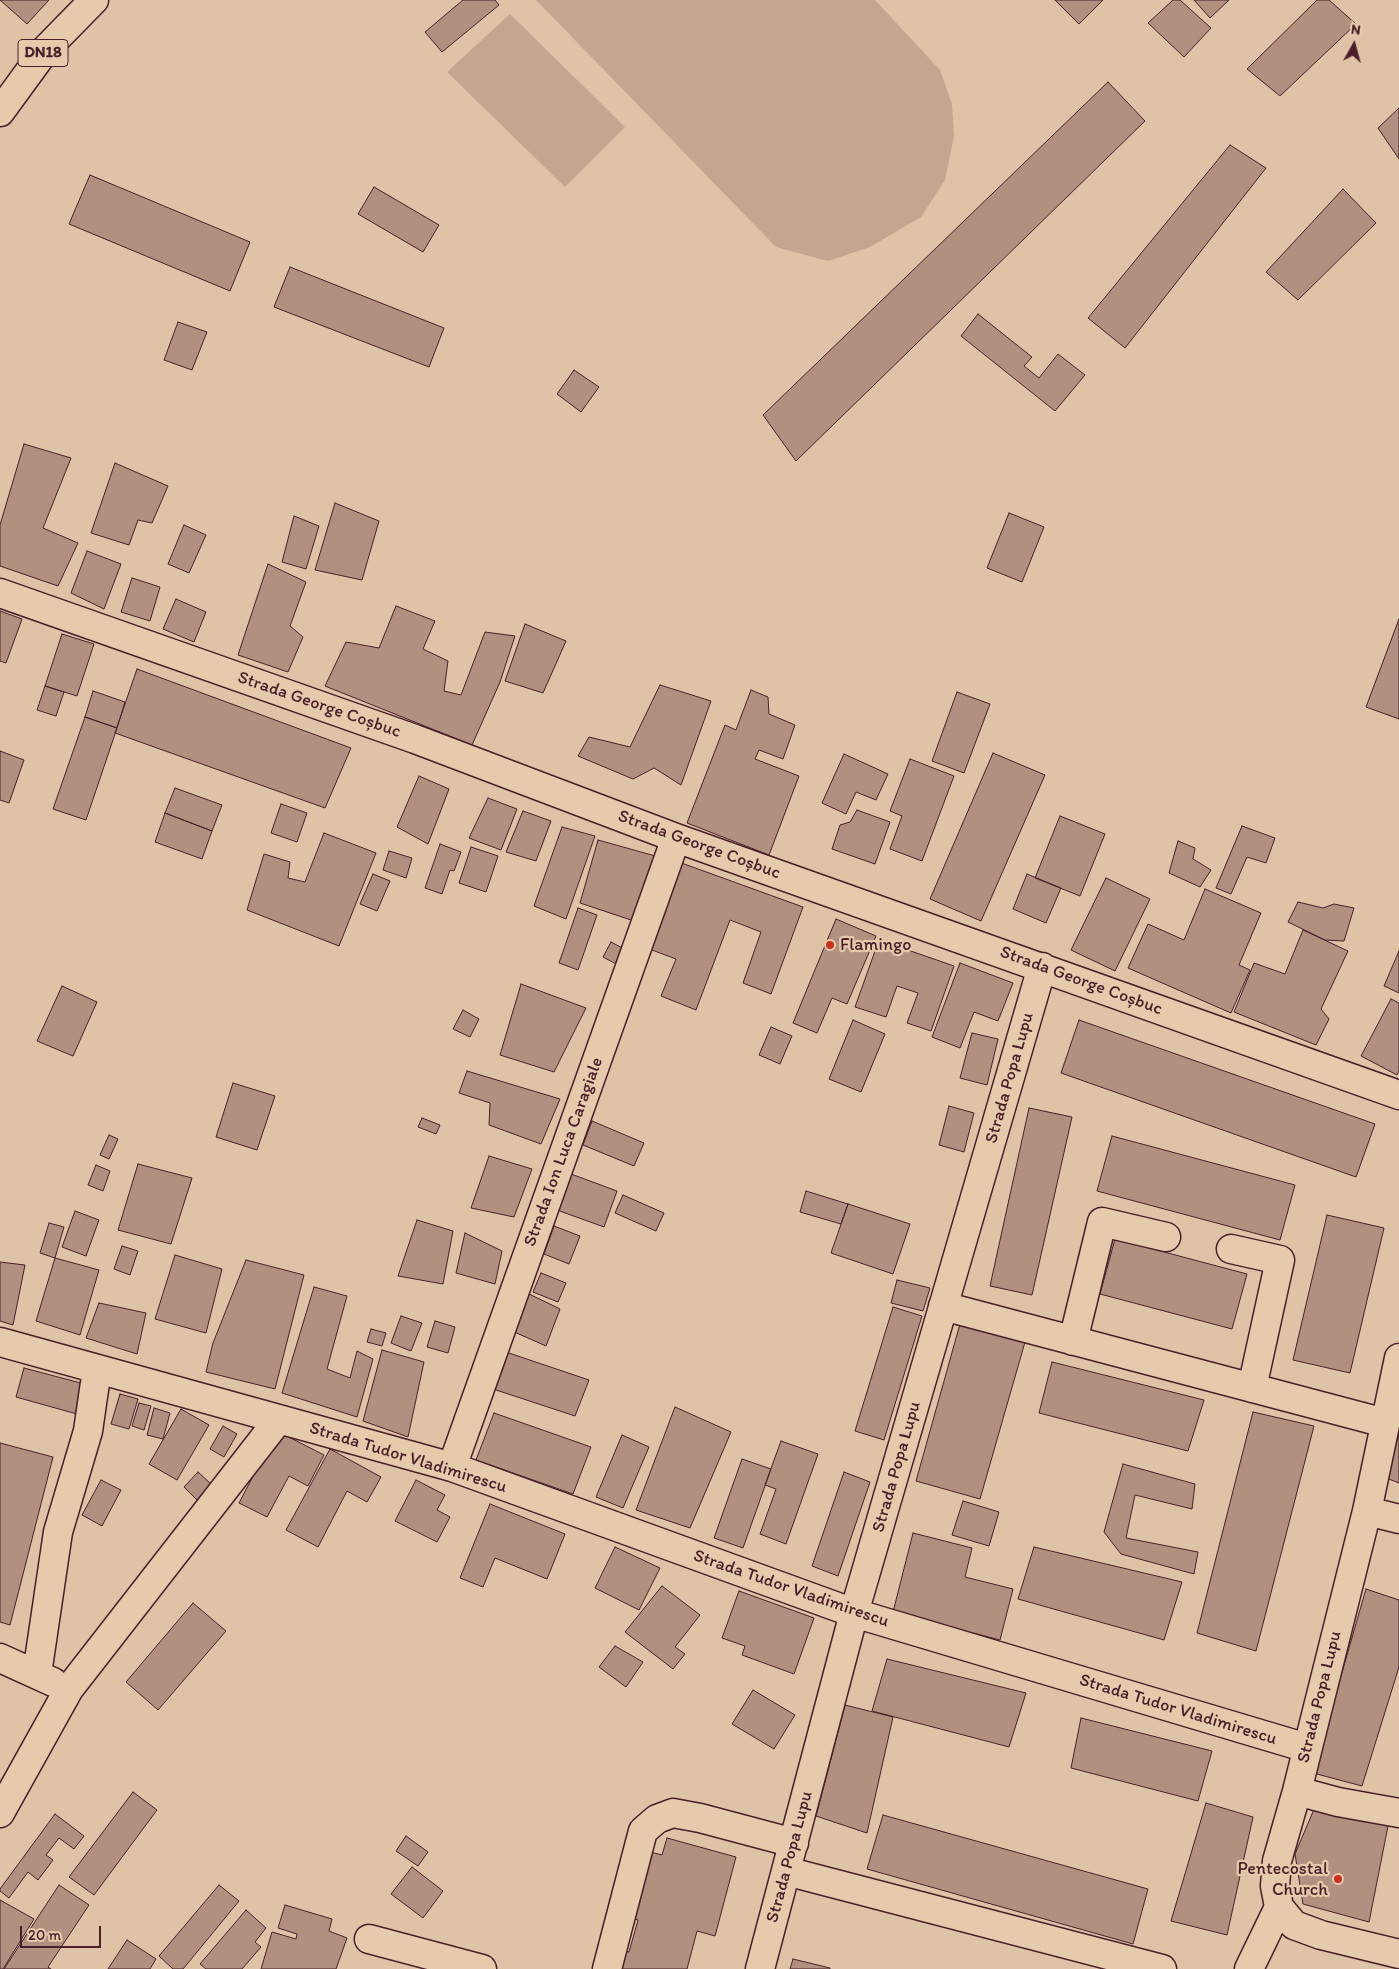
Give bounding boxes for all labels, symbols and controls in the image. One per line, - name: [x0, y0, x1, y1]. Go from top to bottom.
- north arrow: [1329, 20, 1379, 70]
- text: N: [1350, 21, 1362, 39]
- road number: DN18: [18, 40, 68, 66]
- street label: Strada George Coșbuc: [235, 667, 403, 743]
- street label: Strada George Coșbuc: [615, 806, 783, 884]
- place label: Flamingo: [840, 934, 911, 956]
- marker: Flamingo: [824, 939, 836, 951]
- street label: Strada George Coșbuc: [997, 942, 1165, 1020]
- street label: Strada Popa Lupu: [981, 1010, 1039, 1146]
- street label: Strada Ion Luca Caragiale: [520, 1054, 608, 1250]
- street label: Strada Popa Lupu: [868, 1399, 926, 1535]
- street label: Strada Tudor Vladimirescu: [307, 1418, 509, 1498]
- street label: Strada Tudor Vladimirescu: [690, 1545, 892, 1633]
- street label: Strada Popa Lupu: [1293, 1629, 1347, 1765]
- street label: Strada Tudor Vladimirescu: [1077, 1670, 1279, 1750]
- street label: Strada Popa Lupu: [762, 1789, 818, 1925]
- place label: Pentecostal Church: [1237, 1858, 1328, 1900]
- marker: Pentecostal Church: [1332, 1873, 1344, 1885]
- scale bar: [22, 1916, 104, 1948]
- text: 20 m: [28, 1926, 61, 1944]

